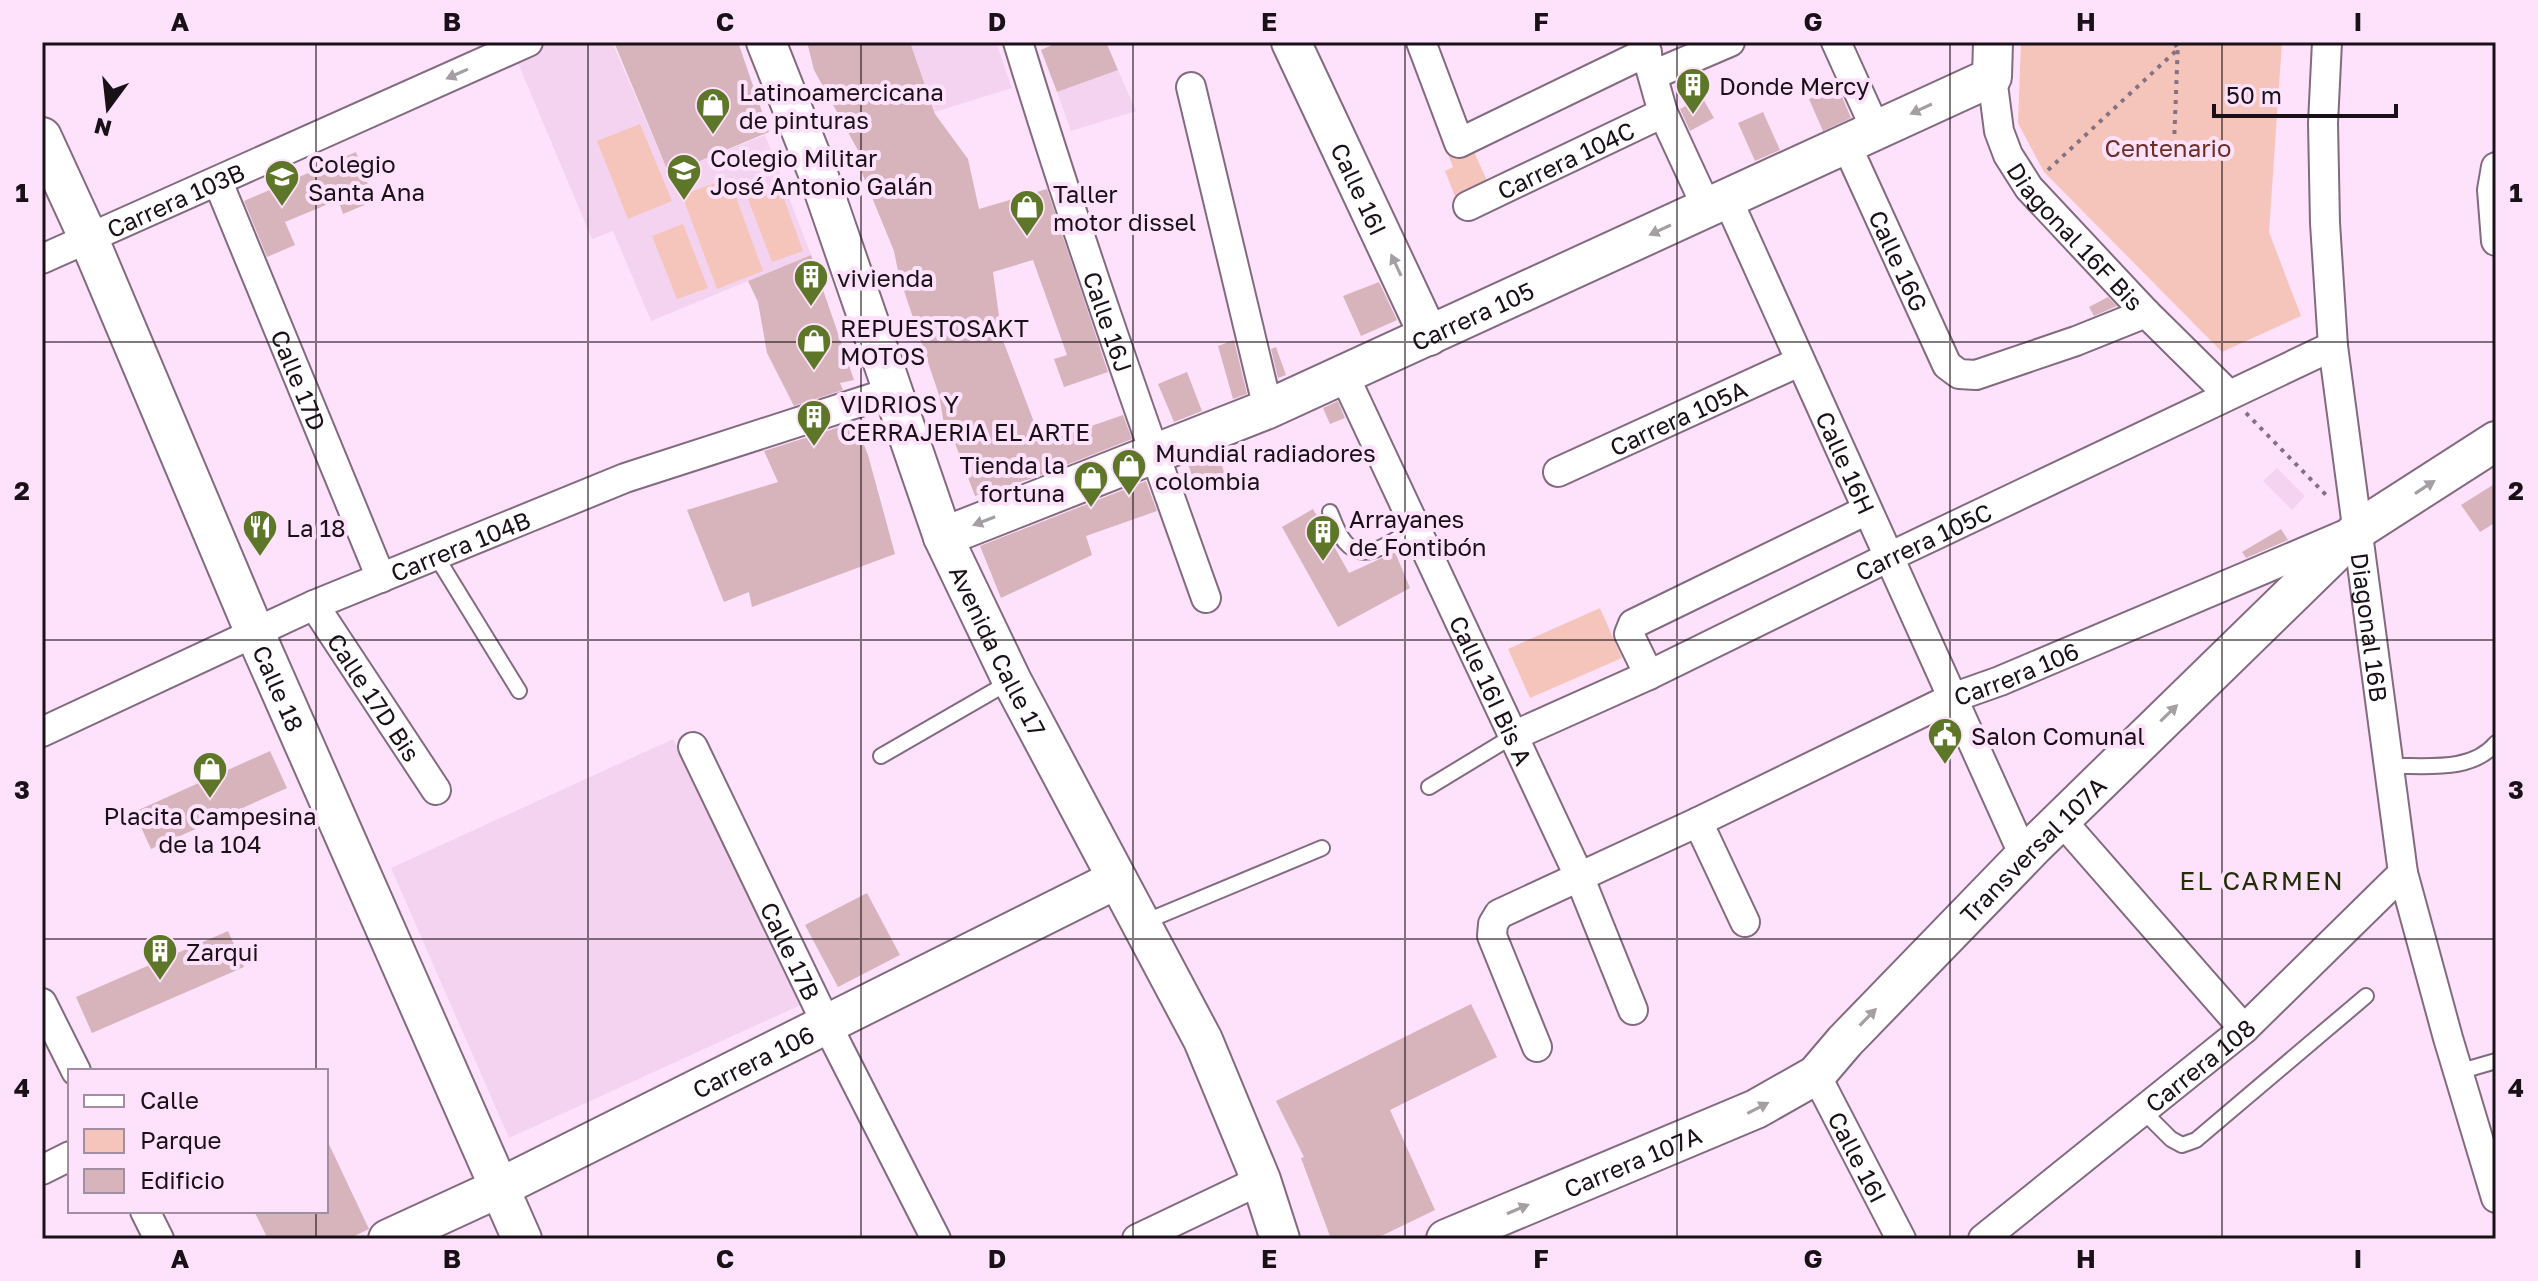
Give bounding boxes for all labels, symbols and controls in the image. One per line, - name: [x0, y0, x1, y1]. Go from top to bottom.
- text: A: [171, 6, 190, 37]
- text: B: [443, 6, 461, 37]
- text: C: [716, 6, 734, 37]
- text: D: [988, 6, 1006, 37]
- text: E: [1261, 6, 1277, 37]
- text: F: [1533, 6, 1549, 37]
- text: G: [1803, 6, 1823, 37]
- text: H: [2076, 6, 2096, 37]
- text: I: [2354, 6, 2362, 37]
- building icon: Donde Mercy: [1674, 66, 1712, 116]
- one-way arrow: [445, 67, 469, 81]
- north arrow: [68, 68, 148, 148]
- scale bar: [2214, 68, 2396, 118]
- place label: Donde Mercy: [1719, 71, 1869, 100]
- place label: Latinoamercicana de pinturas: [739, 77, 944, 134]
- text: 50 m: [2226, 80, 2282, 109]
- shop icon: Latinoamercicana de pinturas: [694, 86, 732, 136]
- one-way arrow: [1910, 103, 1933, 116]
- text: N: [91, 113, 114, 143]
- street label: Carrera 104C: [1492, 114, 1639, 205]
- park label: Centenario: [2105, 133, 2231, 162]
- street label: Calle 16I: [1326, 138, 1394, 239]
- place label: Colegio Militar José Antonio Galán: [710, 143, 933, 200]
- place label: Colegio Santa Ana: [308, 149, 425, 206]
- school or university icon: Colegio Militar José Antonio Galán: [665, 152, 703, 202]
- street label: Carrera 103B: [102, 156, 249, 243]
- street label: Diagonal 16F Bis: [2002, 157, 2150, 316]
- school or university icon: Colegio Santa Ana: [263, 158, 301, 208]
- text: 1: [15, 177, 29, 208]
- text: 1: [2509, 177, 2523, 208]
- place label: Taller motor dissel: [1053, 179, 1196, 236]
- shop icon: Taller motor dissel: [1008, 188, 1046, 238]
- street label: Calle 16G: [1864, 205, 1935, 316]
- one-way arrow: [1648, 223, 1671, 236]
- one-way arrow: [1389, 253, 1403, 277]
- building icon: vivienda: [792, 258, 830, 308]
- place label: vivienda: [837, 263, 934, 292]
- street label: Calle 16J: [1078, 268, 1139, 376]
- street label: Carrera 105: [1406, 275, 1538, 356]
- place label: REPUESTOSAKT MOTOS: [840, 313, 1029, 370]
- shop icon: REPUESTOSAKT MOTOS: [795, 322, 833, 372]
- street label: Calle 17D: [266, 325, 333, 434]
- street label: Carrera 105A: [1605, 373, 1751, 461]
- place label: VIDRIOS Y CERRAJERIA EL ARTE: [840, 389, 1090, 446]
- building icon: VIDRIOS Y CERRAJERIA EL ARTE: [795, 398, 833, 448]
- street label: Calle 16H: [1811, 407, 1882, 518]
- place label: Mundial radiadores colombia: [1155, 438, 1376, 495]
- shop icon: Mundial radiadores colombia: [1110, 447, 1148, 497]
- place label: Tienda la fortuna: [959, 450, 1065, 507]
- shop icon: Tienda la fortuna: [1072, 459, 1110, 509]
- text: 2: [14, 475, 30, 506]
- text: 2: [2508, 475, 2524, 506]
- one-way arrow: [2414, 480, 2436, 494]
- street label: Carrera 105C: [1850, 496, 1996, 586]
- street label: Carrera 104B: [386, 504, 534, 587]
- place label: Arrayanes de Fontibón: [1349, 504, 1487, 561]
- restaurant icon: La 18: [241, 508, 279, 558]
- place label: La 18: [286, 513, 346, 542]
- building icon: Arrayanes de Fontibón: [1304, 513, 1342, 563]
- one-way arrow: [972, 515, 996, 528]
- street label: Diagonal 16B: [2346, 551, 2395, 704]
- street label: Avenida Calle 17: [944, 561, 1053, 741]
- street label: Calle 16I Bis A: [1444, 611, 1539, 770]
- street label: Calle 17D Bis: [322, 627, 427, 766]
- street label: Carrera 106: [1950, 635, 2083, 711]
- street label: Calle 18: [248, 640, 311, 736]
- one-way arrow: [2159, 705, 2178, 723]
- public building icon: Salon Comunal: [1926, 716, 1964, 766]
- place label: Salon Comunal: [1971, 721, 2145, 750]
- shop icon: Placita Campesina de la 104: [191, 750, 229, 800]
- street label: Transversal 107A: [1954, 770, 2111, 928]
- text: 3: [14, 774, 30, 805]
- text: 3: [2508, 774, 2524, 805]
- place label: Placita Campesina de la 104: [104, 801, 316, 858]
- district label: EL CARMEN: [2179, 865, 2345, 896]
- street label: Calle 17B: [755, 897, 827, 1004]
- building icon: Zarqui: [141, 932, 179, 982]
- place label: Zarqui: [186, 937, 259, 966]
- one-way arrow: [1858, 1008, 1877, 1027]
- street label: Carrera 108: [2139, 1012, 2261, 1117]
- street label: Carrera 106: [687, 1019, 818, 1104]
- legend: [68, 1069, 328, 1213]
- text: 4: [14, 1072, 30, 1103]
- text: 4: [2508, 1072, 2524, 1103]
- text: Calle: [140, 1085, 199, 1114]
- one-way arrow: [1746, 1101, 1769, 1114]
- street label: Calle 16I: [1823, 1106, 1894, 1207]
- street label: Carrera 107A: [1559, 1119, 1705, 1203]
- text: Parque: [140, 1125, 221, 1154]
- text: Edificio: [140, 1165, 225, 1194]
- one-way arrow: [1506, 1202, 1530, 1215]
- text: A: [171, 1243, 190, 1274]
- text: B: [443, 1243, 461, 1274]
- text: C: [716, 1243, 734, 1274]
- text: D: [988, 1243, 1006, 1274]
- text: E: [1261, 1243, 1277, 1274]
- text: F: [1533, 1243, 1549, 1274]
- text: G: [1803, 1243, 1823, 1274]
- text: H: [2076, 1243, 2096, 1274]
- text: I: [2354, 1243, 2362, 1274]

